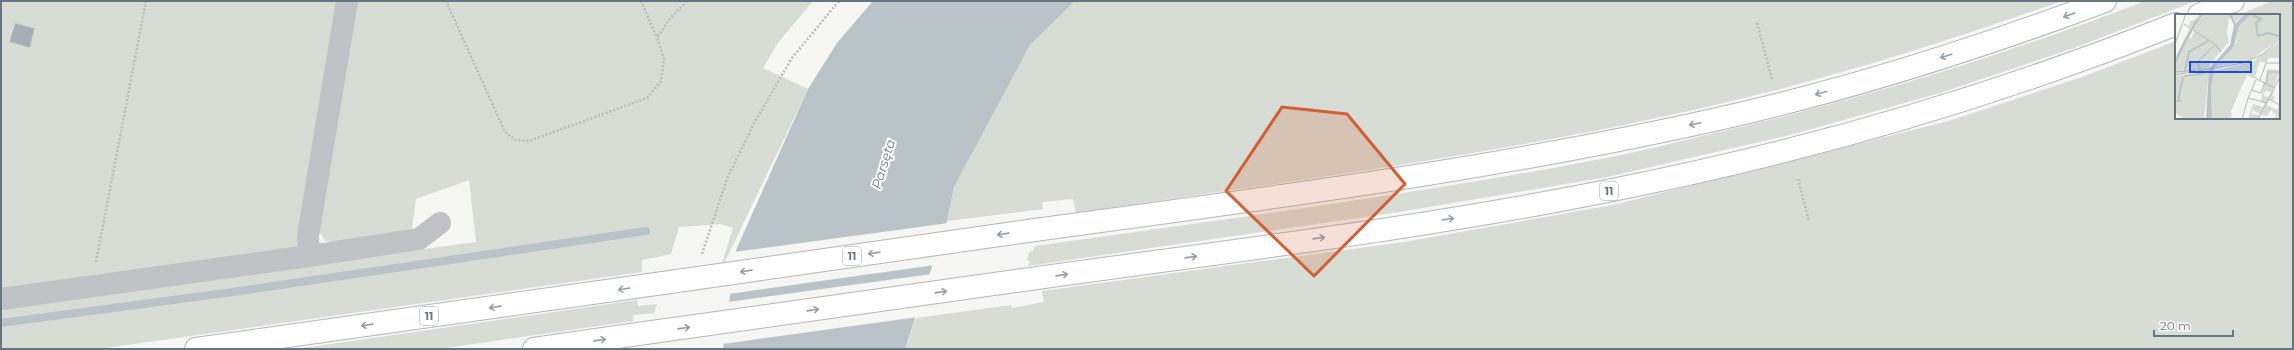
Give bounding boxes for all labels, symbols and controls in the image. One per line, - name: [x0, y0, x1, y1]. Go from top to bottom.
- one-way arrow: [2063, 11, 2075, 19]
- inset map: [2175, 14, 2280, 119]
- one-way arrow: [1940, 53, 1952, 61]
- one-way arrow: [1815, 90, 1828, 97]
- one-way arrow: [1689, 121, 1702, 129]
- water label: Parsęta: [868, 137, 898, 191]
- road number: 11: [1600, 182, 1618, 200]
- one-way arrow: [1441, 215, 1454, 223]
- one-way arrow: [997, 230, 1010, 238]
- one-way arrow: [1312, 234, 1325, 242]
- road number: 11: [843, 247, 861, 265]
- one-way arrow: [868, 249, 881, 257]
- one-way arrow: [1184, 253, 1197, 261]
- one-way arrow: [740, 267, 753, 275]
- one-way arrow: [1055, 271, 1068, 279]
- one-way arrow: [618, 285, 631, 293]
- one-way arrow: [934, 288, 947, 296]
- one-way arrow: [489, 303, 502, 311]
- one-way arrow: [806, 306, 819, 314]
- road number: 11: [420, 307, 438, 325]
- scale bar: [2154, 312, 2233, 338]
- text: 20 m: [2160, 318, 2191, 333]
- one-way arrow: [360, 321, 373, 329]
- one-way arrow: [677, 324, 690, 332]
- one-way arrow: [593, 336, 606, 344]

